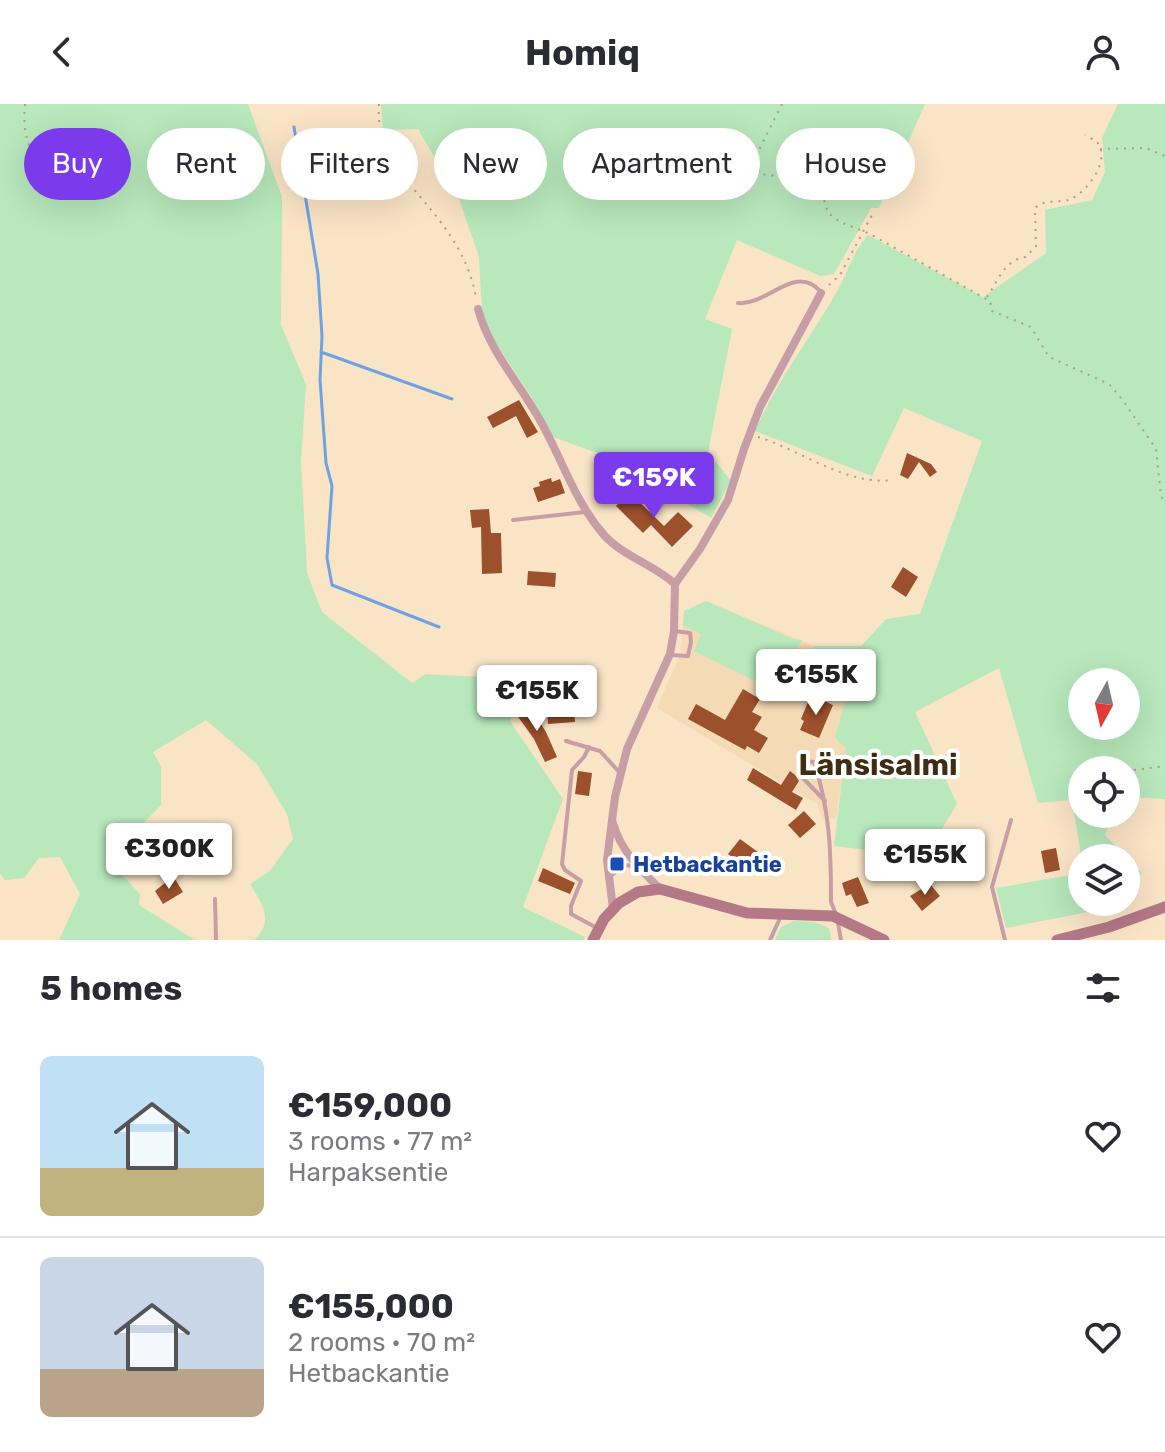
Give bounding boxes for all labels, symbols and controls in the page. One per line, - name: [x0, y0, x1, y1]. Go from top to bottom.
- icon: back: [40, 30, 84, 74]
- icon: person: [1081, 30, 1125, 74]
- text: Homiq: [525, 31, 640, 74]
- chip: Buy: [24, 128, 131, 200]
- chip: Rent: [147, 128, 265, 200]
- chip: Filters: [281, 128, 418, 200]
- chip: New: [434, 128, 547, 200]
- chip: Apartment: [563, 128, 760, 200]
- chip: House: [776, 128, 915, 200]
- pin: €159K: [598, 452, 710, 520]
- text: €159K: [612, 462, 696, 493]
- pin: €155K: [760, 649, 872, 717]
- text: €155K: [774, 659, 858, 690]
- pin: €155K: [481, 665, 593, 733]
- north arrow: [1068, 668, 1140, 740]
- map controls: [1068, 668, 1140, 916]
- text: €155K: [495, 675, 579, 706]
- district label: Länsisalmi: [799, 747, 958, 783]
- button: locate: [1068, 756, 1140, 828]
- pin: €300K: [113, 823, 225, 891]
- pin: €155K: [869, 829, 981, 897]
- text: €300K: [124, 833, 214, 864]
- text: €155K: [883, 839, 967, 870]
- button: layers: [1068, 844, 1140, 916]
- place label: Hetbackantie: [633, 851, 782, 878]
- marker: Hetbackantie: [608, 855, 626, 873]
- icon: filters: [1081, 966, 1125, 1010]
- text: 5 homes: [40, 968, 182, 1009]
- text: €159,000: [288, 1085, 452, 1126]
- icon: home: [104, 1088, 200, 1184]
- icon: heart: [1081, 1114, 1125, 1158]
- text: 3 rooms · 77 m²: [288, 1126, 472, 1157]
- text: Harpaksentie: [288, 1157, 448, 1188]
- text: €155,000: [288, 1286, 454, 1327]
- icon: home: [104, 1289, 200, 1385]
- icon: heart: [1081, 1315, 1125, 1359]
- text: 2 rooms · 70 m²: [288, 1327, 475, 1358]
- text: Hetbackantie: [288, 1358, 449, 1389]

